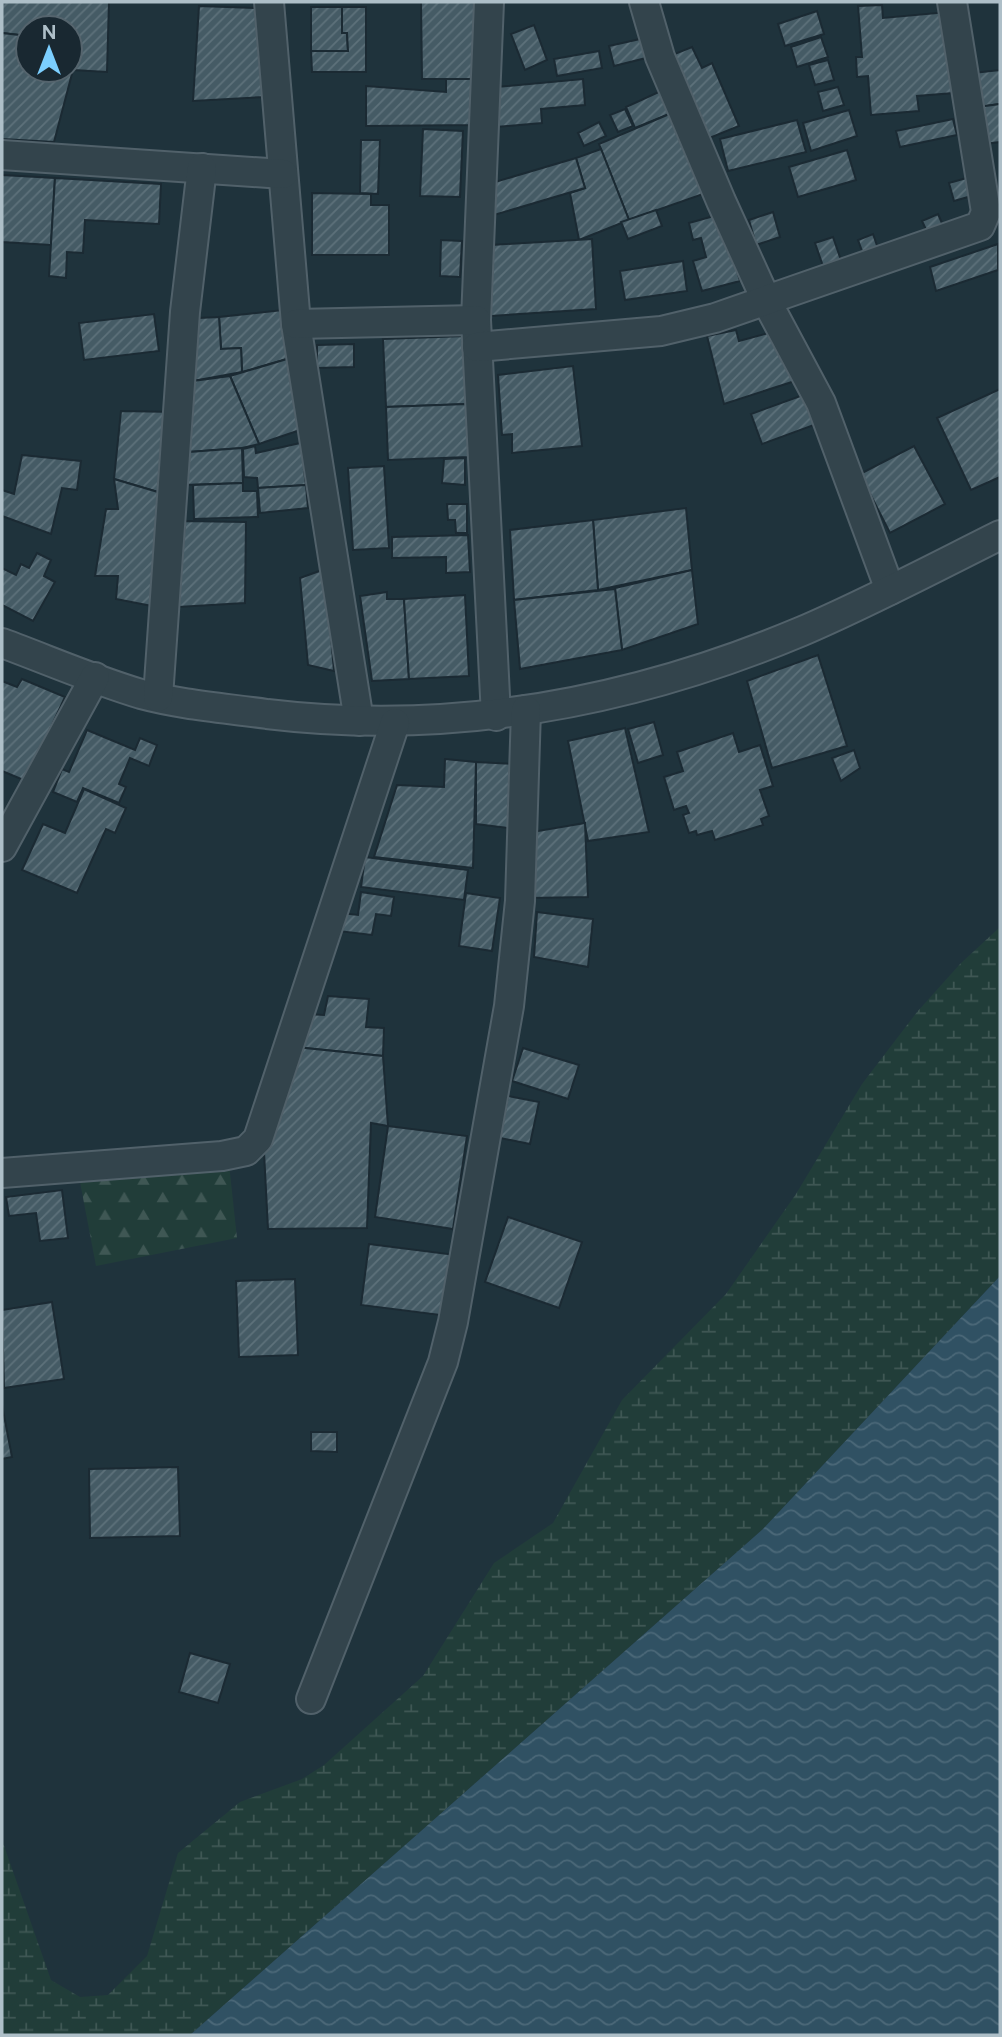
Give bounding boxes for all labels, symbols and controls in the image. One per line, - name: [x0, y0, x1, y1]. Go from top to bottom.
- north arrow: [14, 14, 84, 84]
- text: N: [42, 21, 56, 44]

